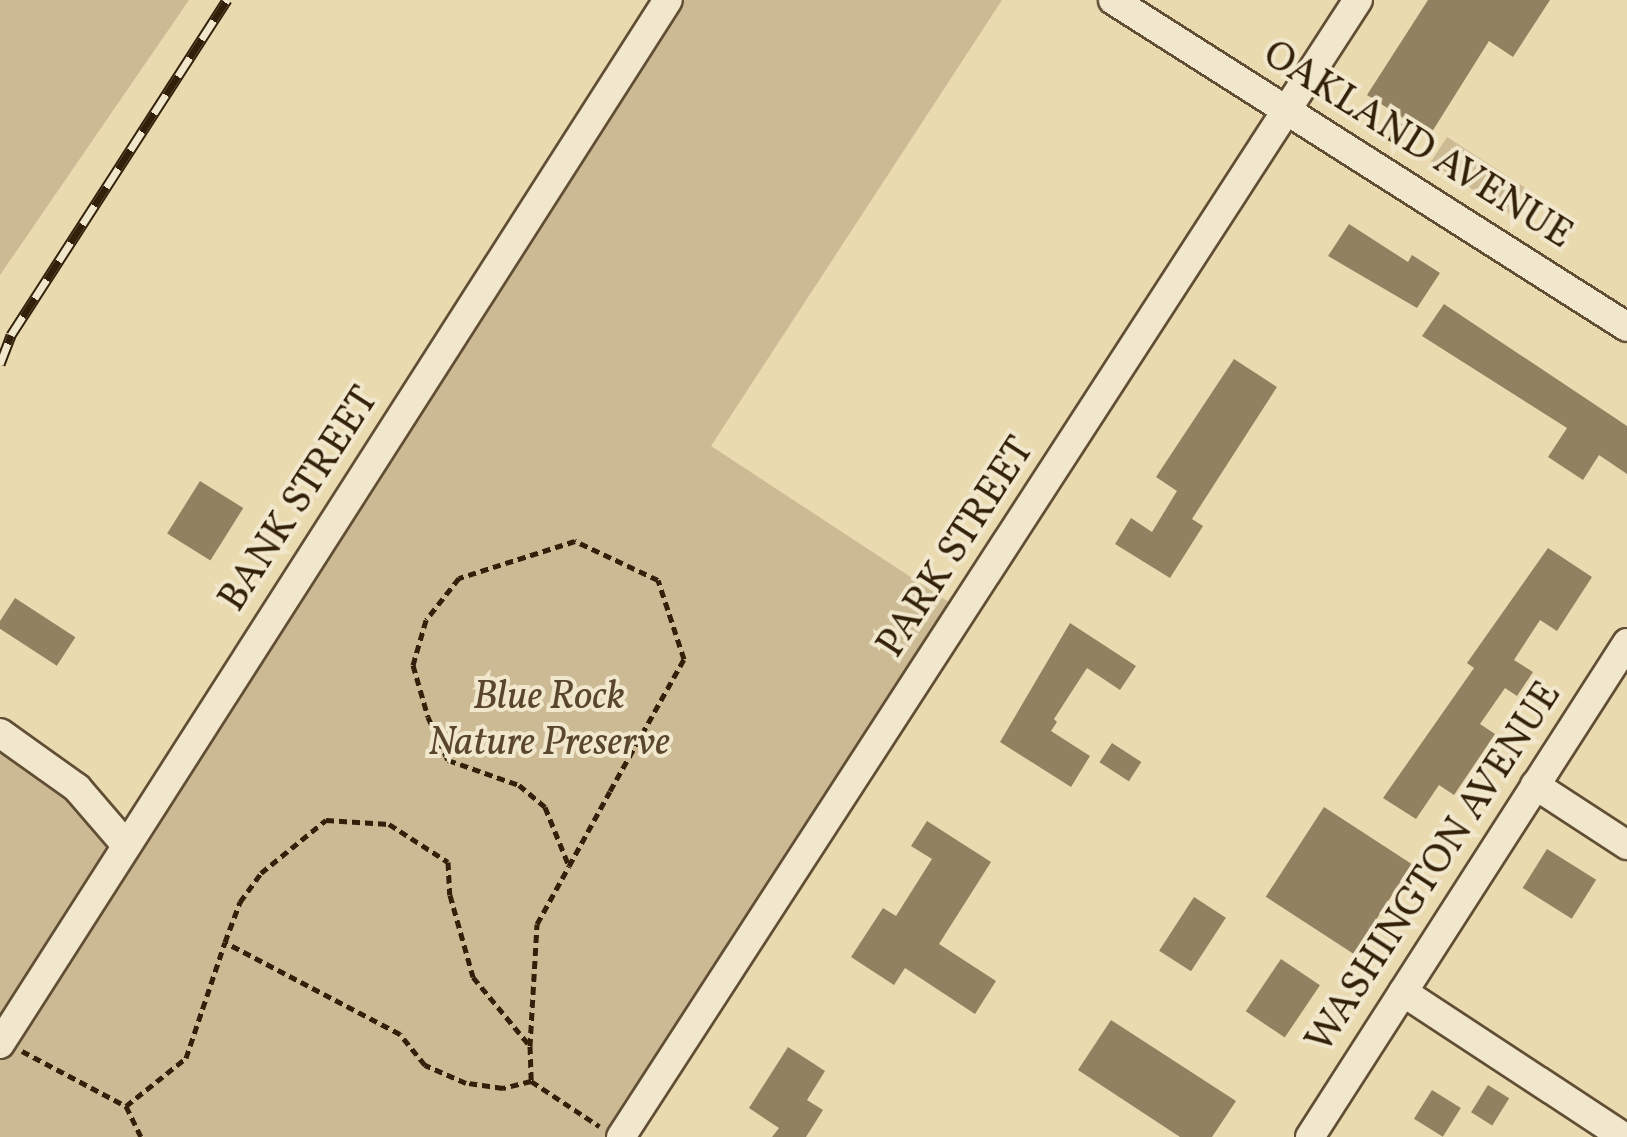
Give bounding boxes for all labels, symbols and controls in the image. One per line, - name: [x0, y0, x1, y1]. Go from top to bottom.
- street label: OAKLAND AVENUE: [1254, 31, 1580, 261]
- street label: BANK STREET: [210, 379, 390, 621]
- street label: PARK STREET: [868, 429, 1046, 667]
- park label: Blue Rock Nature Preserve: [428, 674, 670, 768]
- street label: WASHINGTON AVENUE: [1297, 674, 1573, 1062]

